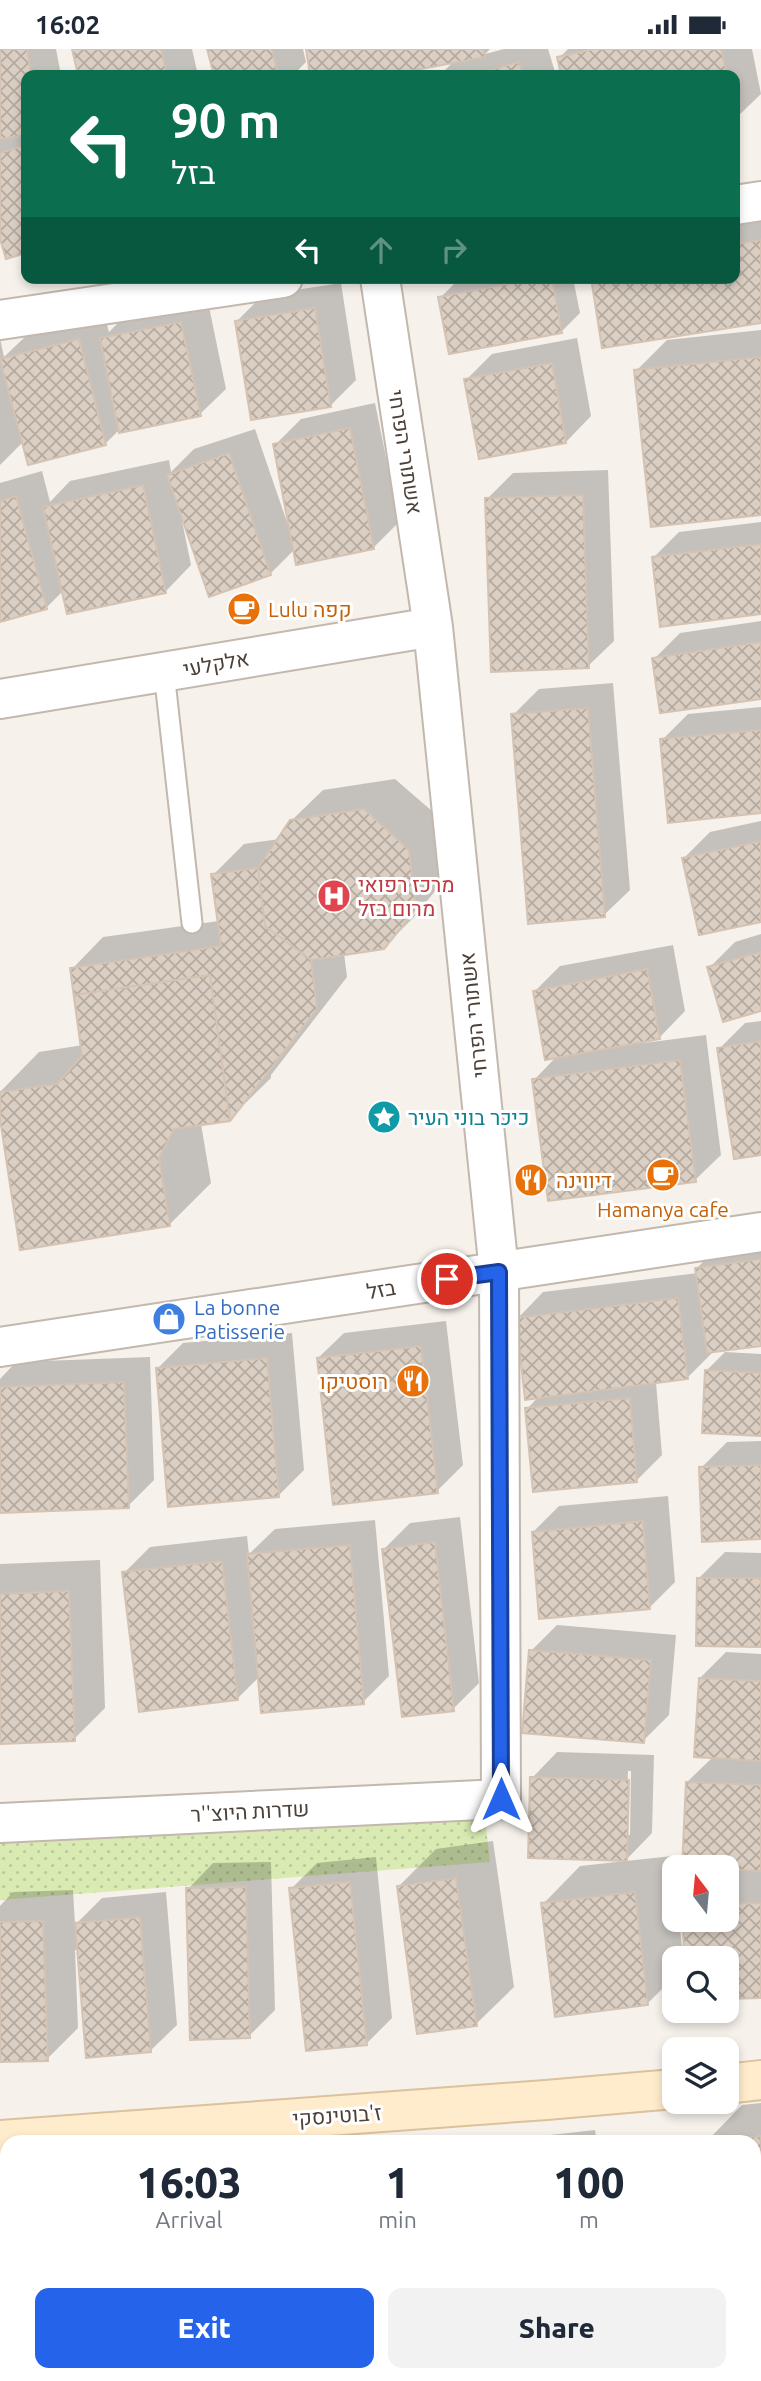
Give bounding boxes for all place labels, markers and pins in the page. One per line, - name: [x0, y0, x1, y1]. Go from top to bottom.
- cafe icon: Lulu קפה: [225, 590, 263, 628]
- place label: Lulu קפה: [268, 597, 352, 621]
- place label: מרכז רפואי מרום בזל: [358, 872, 455, 920]
- hospital icon: מרכז רפואי מרום בזל: [315, 877, 353, 915]
- place icon: כיכר בוני העיר: [365, 1098, 403, 1136]
- place label: כיכר בוני העיר: [408, 1105, 529, 1129]
- cafe icon: Hamanya cafe: [644, 1156, 682, 1194]
- restaurant icon: דיווינה: [512, 1161, 550, 1199]
- place label: דיווינה: [556, 1168, 612, 1192]
- place label: Hamanya cafe: [597, 1197, 729, 1221]
- pin: [417, 1249, 477, 1309]
- place label: La bonne Patisserie: [194, 1295, 285, 1343]
- shop icon: La bonne Patisserie: [150, 1300, 188, 1338]
- restaurant icon: רוסטיקו: [394, 1362, 432, 1400]
- place label: רוסטיקו: [320, 1369, 388, 1393]

